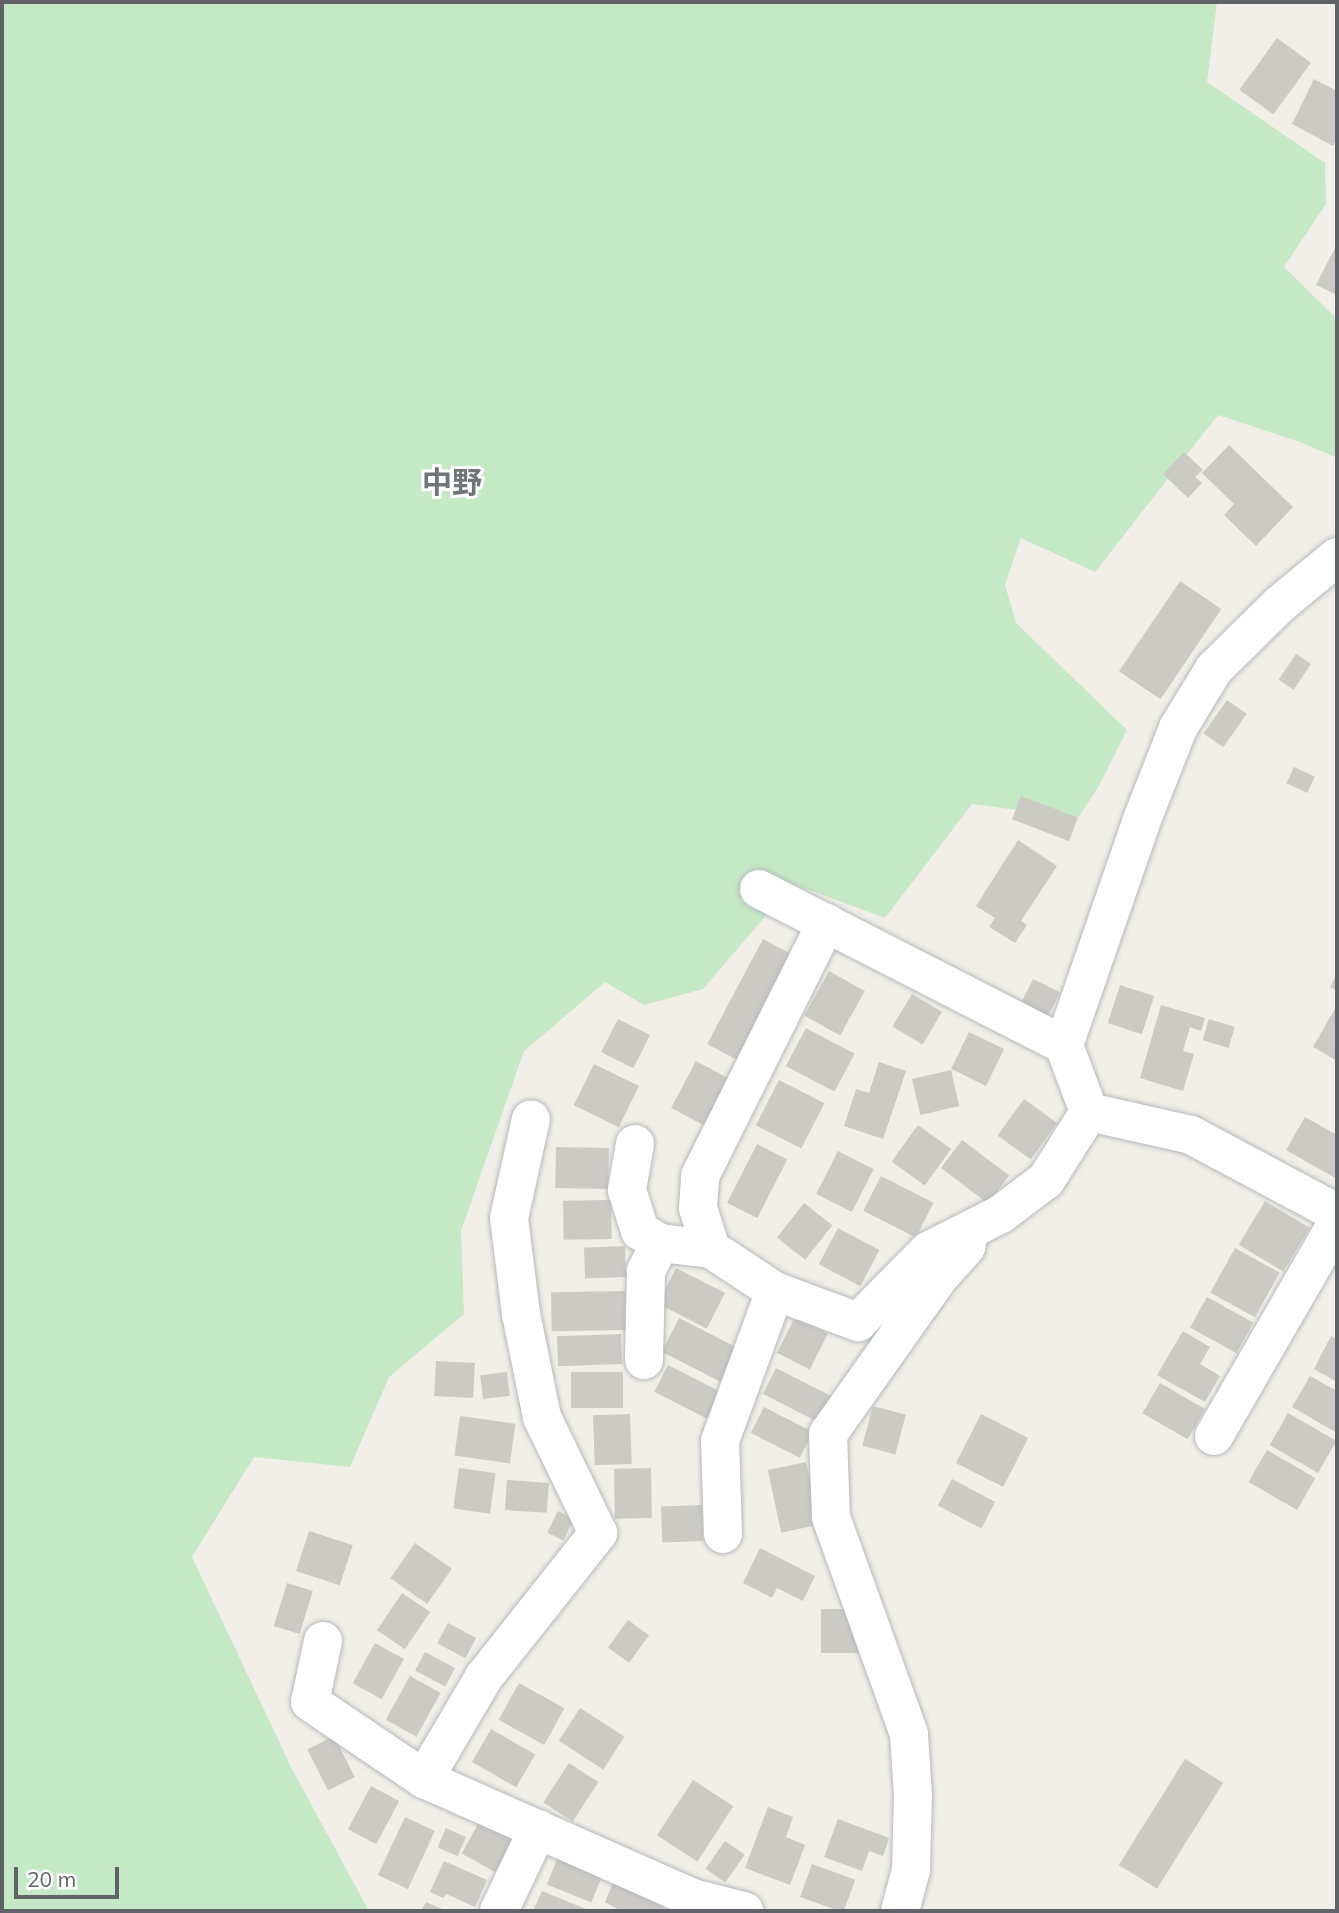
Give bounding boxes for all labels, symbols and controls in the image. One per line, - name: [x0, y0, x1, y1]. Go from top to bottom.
- district label: 中野: [422, 464, 482, 500]
- scale bar: [18, 1854, 122, 1898]
- text: 20 m: [27, 1866, 76, 1892]

